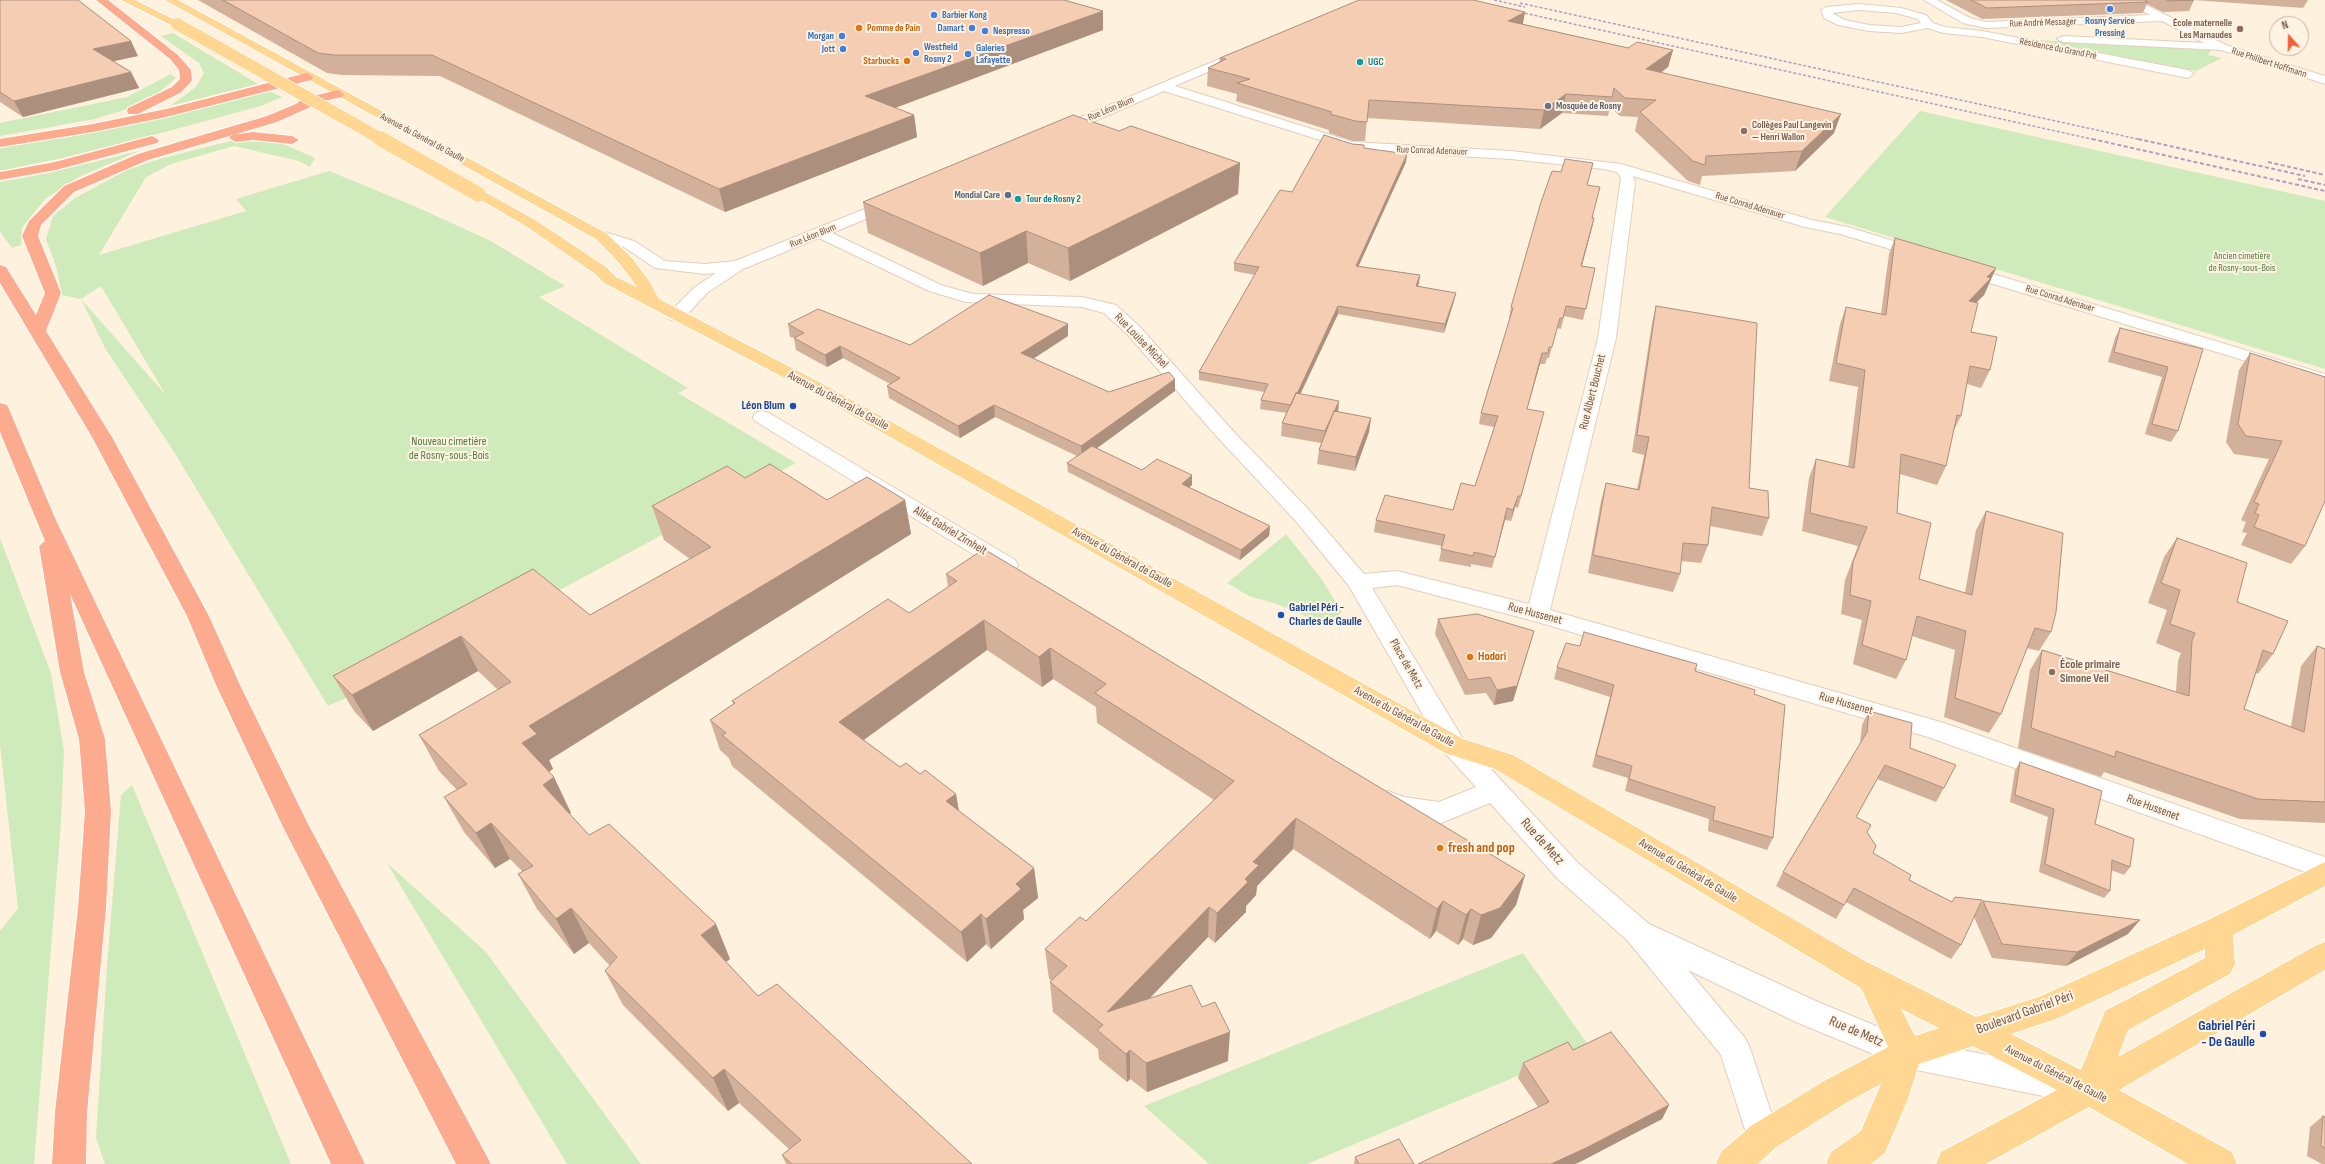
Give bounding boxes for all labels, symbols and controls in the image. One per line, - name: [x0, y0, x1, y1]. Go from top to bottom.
- marker: Rosny Service Pressing: [2105, 4, 2115, 14]
- place label: Barbier Kong: [942, 9, 987, 21]
- marker: Barbier Kong: [929, 10, 939, 20]
- place label: Rosny Service Pressing: [2085, 15, 2135, 38]
- street label: Rue André Messager: [2009, 16, 2077, 30]
- north arrow: [2269, 16, 2309, 56]
- place label: École maternelle Les Marnaudes: [2173, 17, 2232, 40]
- text: N: [2280, 18, 2290, 32]
- place label: Pomme de Pain: [867, 22, 920, 34]
- place label: Damart: [938, 22, 964, 34]
- marker: Pomme de Pain: [854, 23, 864, 33]
- marker: Damart: [967, 23, 977, 33]
- marker: École maternelle Les Marnaudes: [2235, 24, 2245, 34]
- place label: Nespresso: [993, 25, 1030, 37]
- marker: Nespresso: [980, 26, 990, 36]
- place label: Morgan: [808, 30, 834, 42]
- marker: Morgan: [837, 31, 847, 41]
- street label: Résidence du Grand Pré: [2018, 36, 2098, 62]
- place label: Westfield Rosny 2: [924, 41, 958, 64]
- place label: Galeries Lafayette: [976, 42, 1010, 66]
- place label: Jott: [822, 43, 835, 55]
- marker: Jott: [838, 44, 848, 54]
- street label: Rue Philibert Hoffmann: [2230, 45, 2308, 81]
- marker: Westfield Rosny 2: [911, 48, 921, 58]
- marker: Galeries Lafayette: [963, 49, 973, 59]
- place label: Starbucks: [863, 55, 899, 67]
- marker: Starbucks: [902, 56, 912, 66]
- place label: UGC: [1368, 56, 1384, 68]
- marker: UGC: [1355, 57, 1365, 67]
- street label: Rue Léon Blum: [1086, 94, 1136, 124]
- place label: Mosquée de Rosny: [1556, 100, 1621, 112]
- marker: Mosquée de Rosny: [1543, 101, 1553, 111]
- street label: Avenue du Général de Gaulle: [378, 111, 466, 165]
- place label: Collèges Paul Langevin — Henri Wallon: [1752, 119, 1832, 142]
- marker: Collèges Paul Langevin — Henri Wallon: [1739, 126, 1749, 136]
- street label: Rue Conrad Adenauer: [1396, 144, 1468, 158]
- place label: Mondial Care: [954, 189, 1000, 201]
- marker: Mondial Care: [1003, 190, 1013, 200]
- street label: Rue Conrad Adenauer: [1714, 190, 1786, 222]
- place label: Tour de Rosny 2: [1026, 193, 1081, 205]
- marker: Tour de Rosny 2: [1013, 194, 1023, 204]
- street label: Rue Léon Blum: [788, 221, 838, 251]
- park label: Ancien cimetière de Rosny-sous-Bois: [2209, 250, 2275, 274]
- street label: Rue Conrad Adenauer: [2024, 283, 2096, 315]
- street label: Rue Louise Michel: [1111, 310, 1171, 372]
- street label: Rue Albert Bouchet: [1577, 353, 1609, 431]
- street label: Avenue du Général de Gaulle: [785, 368, 891, 434]
- place label: Léon Blum: [741, 399, 785, 413]
- marker: Léon Blum: [788, 401, 798, 411]
- park label: Nouveau cimetière de Rosny-sous-Bois: [409, 435, 489, 463]
- street label: Allée Gabriel Zirnhelt: [911, 503, 989, 559]
- street label: Avenue du Général de Gaulle: [1069, 524, 1175, 592]
- street label: Rue Hussenet: [1506, 600, 1564, 628]
- place label: Gabriel Péri - Charles de Gaulle: [1289, 601, 1362, 629]
- marker: Gabriel Péri - Charles de Gaulle: [1276, 610, 1286, 620]
- street label: Place de Metz: [1386, 637, 1426, 691]
- place label: Hodori: [1478, 650, 1506, 664]
- marker: Hodori: [1465, 652, 1475, 662]
- place label: École primaire Simone Veil: [2060, 658, 2120, 686]
- marker: École primaire Simone Veil: [2047, 667, 2057, 677]
- street label: Avenue du Général de Gaulle: [1351, 683, 1457, 751]
- street label: Rue Hussenet: [1817, 689, 1875, 719]
- street label: Rue Hussenet: [2125, 792, 2181, 824]
- street label: Rue de Metz: [1517, 815, 1567, 869]
- street label: Avenue du Général de Gaulle: [1636, 836, 1740, 906]
- place label: fresh and pop: [1448, 840, 1515, 856]
- marker: fresh and pop: [1435, 843, 1445, 853]
- street label: Boulevard Gabriel Péri: [1974, 988, 2076, 1038]
- street label: Rue de Metz: [1826, 1013, 1886, 1051]
- place label: Gabriel Péri - De Gaulle: [2198, 1018, 2255, 1050]
- marker: Gabriel Péri - De Gaulle: [2258, 1029, 2268, 1039]
- street label: Avenue du Général de Gaulle: [2003, 1042, 2109, 1106]

